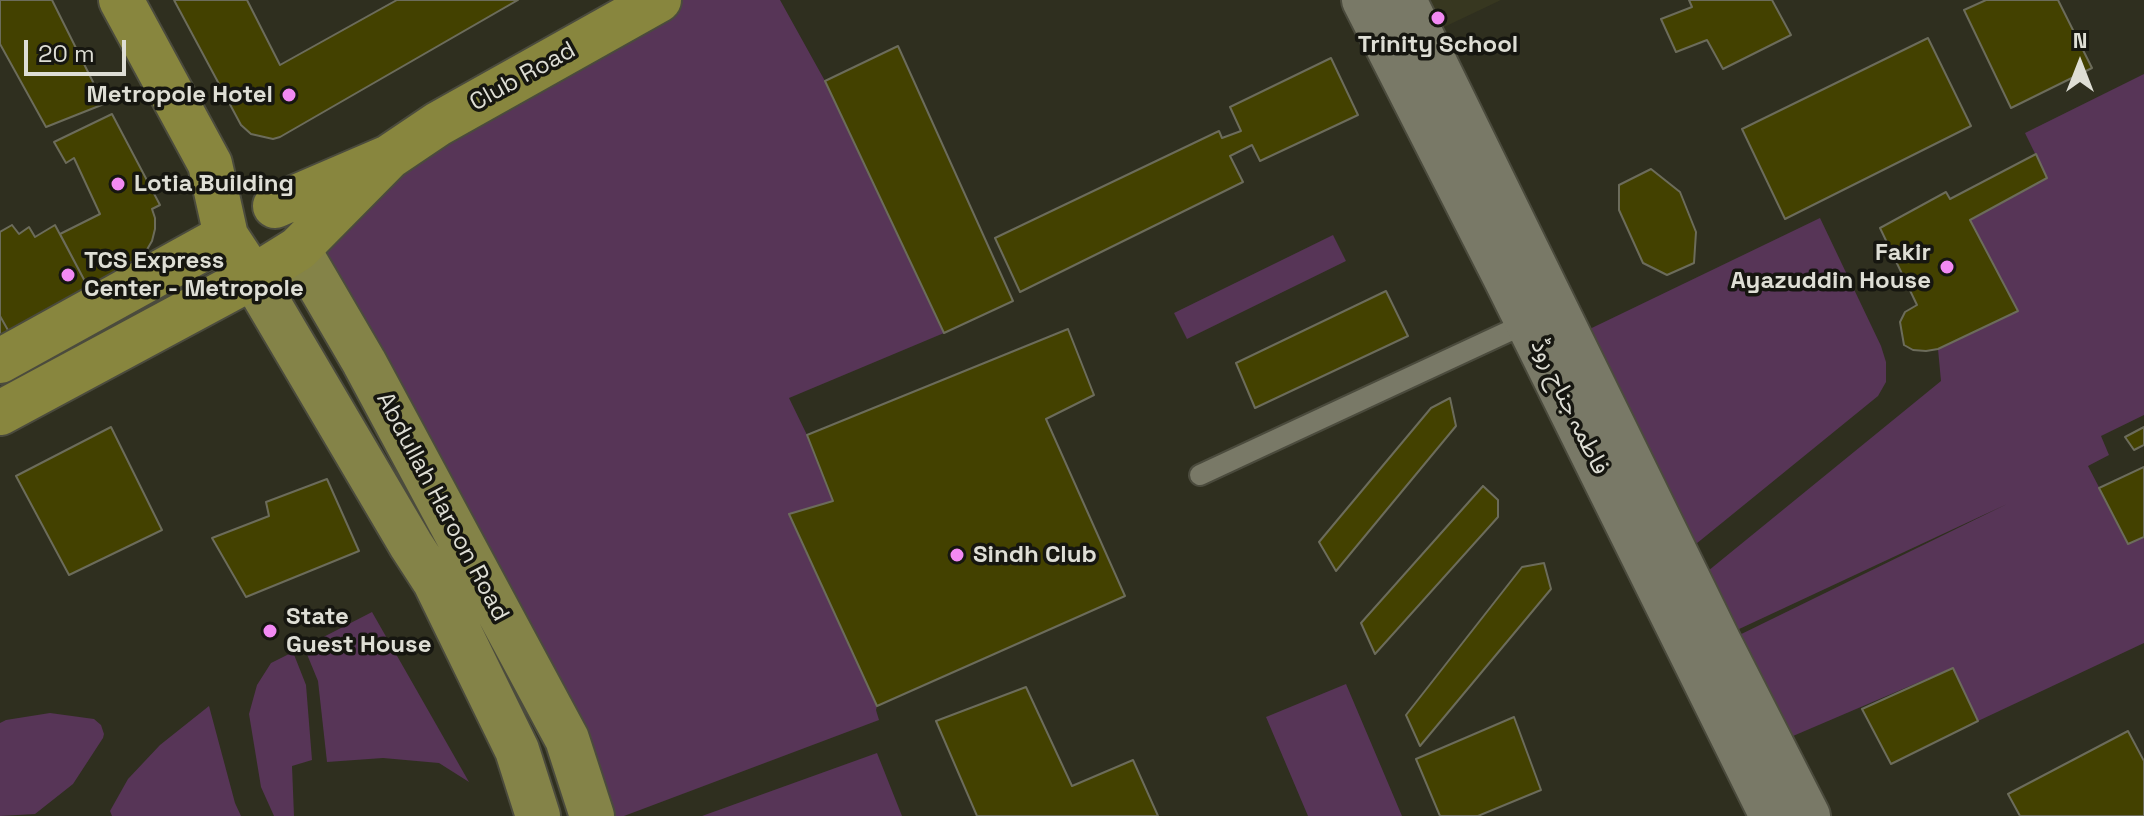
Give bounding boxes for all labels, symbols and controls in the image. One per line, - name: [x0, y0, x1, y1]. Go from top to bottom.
- marker: Trinity School: [1429, 9, 1447, 27]
- scale bar: [28, 24, 130, 74]
- north arrow: [2040, 24, 2120, 104]
- text: N: [2073, 26, 2087, 54]
- place label: Trinity School: [1358, 31, 1518, 59]
- street label: Club Road: [465, 36, 581, 118]
- text: 20 m: [38, 38, 95, 69]
- place label: Metropole Hotel: [87, 81, 273, 109]
- marker: Metropole Hotel: [280, 86, 298, 104]
- place label: Lotia Building: [134, 170, 294, 198]
- marker: Lotia Building: [109, 175, 127, 193]
- place label: Fakir Ayazuddin House: [1730, 239, 1931, 295]
- place label: TCS Express Center - Metropole: [84, 247, 304, 303]
- marker: Fakir Ayazuddin House: [1938, 258, 1956, 276]
- marker: TCS Express Center - Metropole: [59, 266, 77, 284]
- street label: فاطمہ جناح روڈ: [1524, 334, 1614, 480]
- street label: Abdullah Haroon Road: [369, 388, 515, 626]
- place label: Sindh Club: [973, 541, 1097, 569]
- marker: Sindh Club: [948, 546, 966, 564]
- place label: State Guest House: [286, 603, 432, 659]
- marker: State Guest House: [261, 622, 279, 640]

